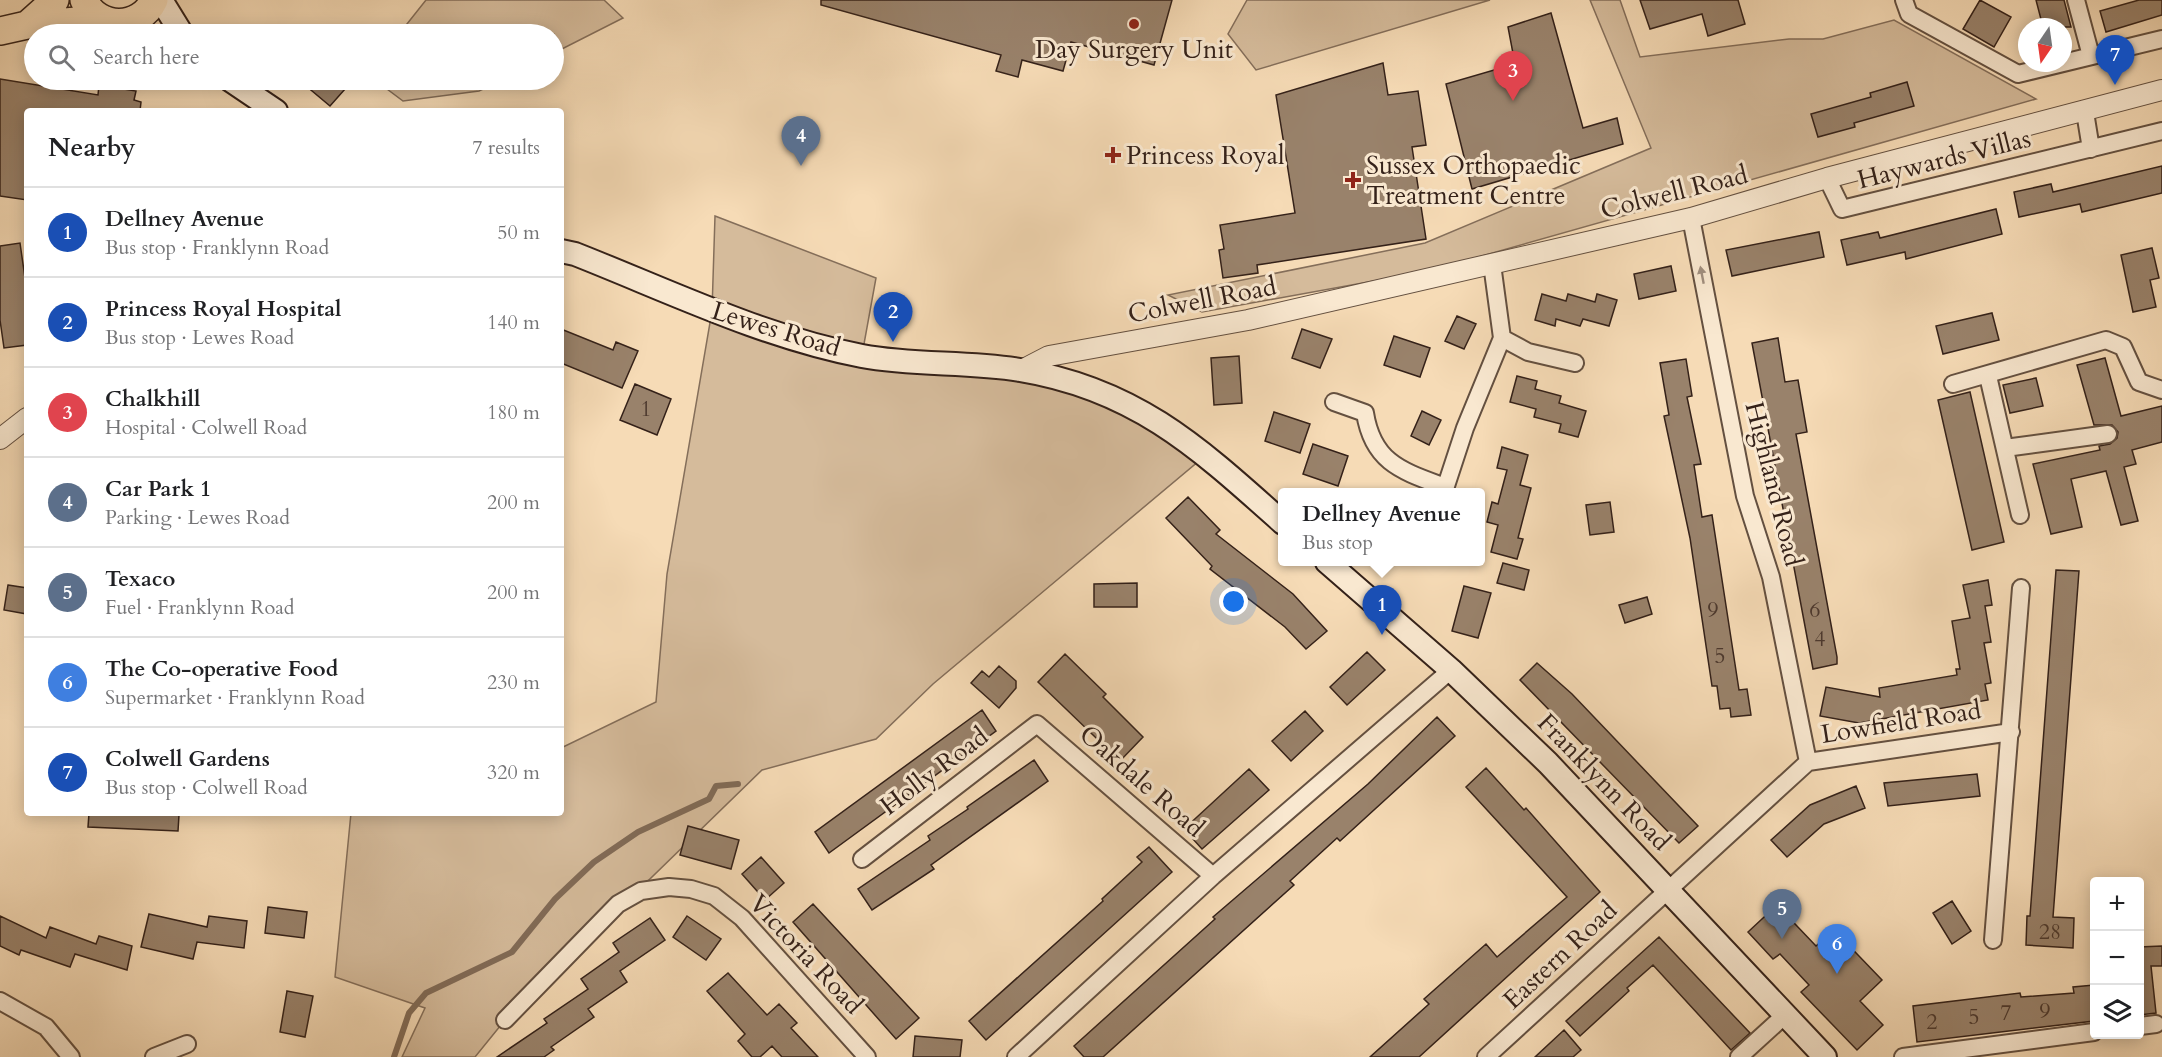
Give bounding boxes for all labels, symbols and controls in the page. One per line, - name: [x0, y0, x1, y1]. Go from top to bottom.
- marker: Day Surgery Unit: [1127, 17, 1141, 31]
- north arrow: [2018, 18, 2072, 72]
- search box: [24, 24, 564, 90]
- place label: Day Surgery Unit: [1035, 32, 1233, 67]
- pin: 7: [2096, 36, 2134, 85]
- icon: search: [45, 41, 78, 74]
- text: Search here: [93, 42, 200, 72]
- pin: 3: [1494, 51, 1532, 101]
- pin: 4: [782, 116, 820, 166]
- street label: Haywards Villas: [1854, 121, 2034, 197]
- text: Nearby: [48, 130, 136, 165]
- text: 7 results: [472, 134, 540, 161]
- place label: Princess Royal: [1126, 138, 1285, 173]
- marker: Princess Royal: [1104, 146, 1122, 164]
- place label: Sussex Orthopaedic Treatment Centre: [1366, 148, 1581, 213]
- street label: Colwell Road: [1597, 157, 1751, 227]
- marker: Sussex Orthopaedic Treatment Centre: [1344, 171, 1362, 189]
- text: Dellney Avenue: [105, 204, 264, 234]
- text: 1: [62, 219, 73, 246]
- text: 50 m: [497, 219, 540, 246]
- text: Bus stop · Franklynn Road: [105, 234, 329, 261]
- one-way arrow: [1697, 265, 1706, 284]
- street label: Colwell Road: [1125, 268, 1279, 332]
- pin: 2: [874, 292, 912, 342]
- street label: Lewes Road: [707, 293, 845, 365]
- text: Princess Royal Hospital: [105, 294, 342, 324]
- text: 2: [62, 309, 73, 336]
- text: 140 m: [487, 309, 540, 336]
- text: Bus stop · Lewes Road: [105, 324, 294, 351]
- text: Chalkhill: [105, 384, 200, 414]
- house number: 1: [640, 394, 652, 424]
- street label: Highland Road: [1737, 398, 1811, 570]
- text: 3: [62, 399, 73, 426]
- text: 180 m: [487, 399, 540, 426]
- text: Hospital · Colwell Road: [105, 414, 307, 441]
- text: Car Park 1: [105, 474, 211, 504]
- popup: [1278, 488, 1485, 566]
- text: 4: [62, 489, 73, 516]
- text: 200 m: [487, 489, 540, 516]
- text: Dellney Avenue: [1302, 499, 1461, 529]
- text: Parking · Lewes Road: [105, 504, 290, 531]
- text: Bus stop: [1302, 529, 1373, 556]
- text: Texaco: [105, 564, 175, 594]
- text: 5: [62, 579, 73, 606]
- text: 200 m: [487, 579, 540, 606]
- pin: 1: [1362, 586, 1402, 635]
- your location: [1219, 587, 1248, 616]
- text: Fuel · Franklynn Road: [105, 594, 294, 621]
- house number: 9: [1707, 595, 1719, 625]
- house number: 6: [1809, 595, 1821, 625]
- house number: 4: [1814, 624, 1826, 654]
- house number: 5: [1714, 641, 1726, 671]
- text: The Co-operative Food: [105, 654, 338, 684]
- text: 6: [62, 669, 73, 696]
- text: 230 m: [487, 669, 540, 696]
- text: Supermarket · Franklynn Road: [105, 684, 365, 711]
- street label: Lowfield Road: [1818, 692, 1984, 752]
- street label: Franklynn Road: [1529, 706, 1679, 858]
- street label: Oakdale Road: [1072, 717, 1212, 845]
- street label: Holly Road: [873, 719, 995, 823]
- text: Colwell Gardens: [105, 744, 270, 774]
- text: 7: [62, 759, 73, 786]
- text: 320 m: [487, 759, 540, 786]
- text: Bus stop · Colwell Road: [105, 774, 308, 801]
- map controls: [2090, 877, 2144, 1039]
- button: +: [2090, 877, 2144, 931]
- street label: Victoria Road: [741, 886, 871, 1022]
- pin: 5: [1762, 890, 1802, 939]
- street label: Eastern Road: [1495, 893, 1625, 1017]
- house number: 28: [2039, 917, 2061, 947]
- pin: 6: [1818, 924, 1856, 974]
- button: −: [2090, 931, 2144, 985]
- button: layers: [2090, 985, 2144, 1039]
- house number: 9: [2039, 996, 2051, 1026]
- house number: 7: [2000, 998, 2012, 1028]
- house number: 5: [1968, 1002, 1980, 1032]
- house number: 2: [1926, 1007, 1938, 1037]

